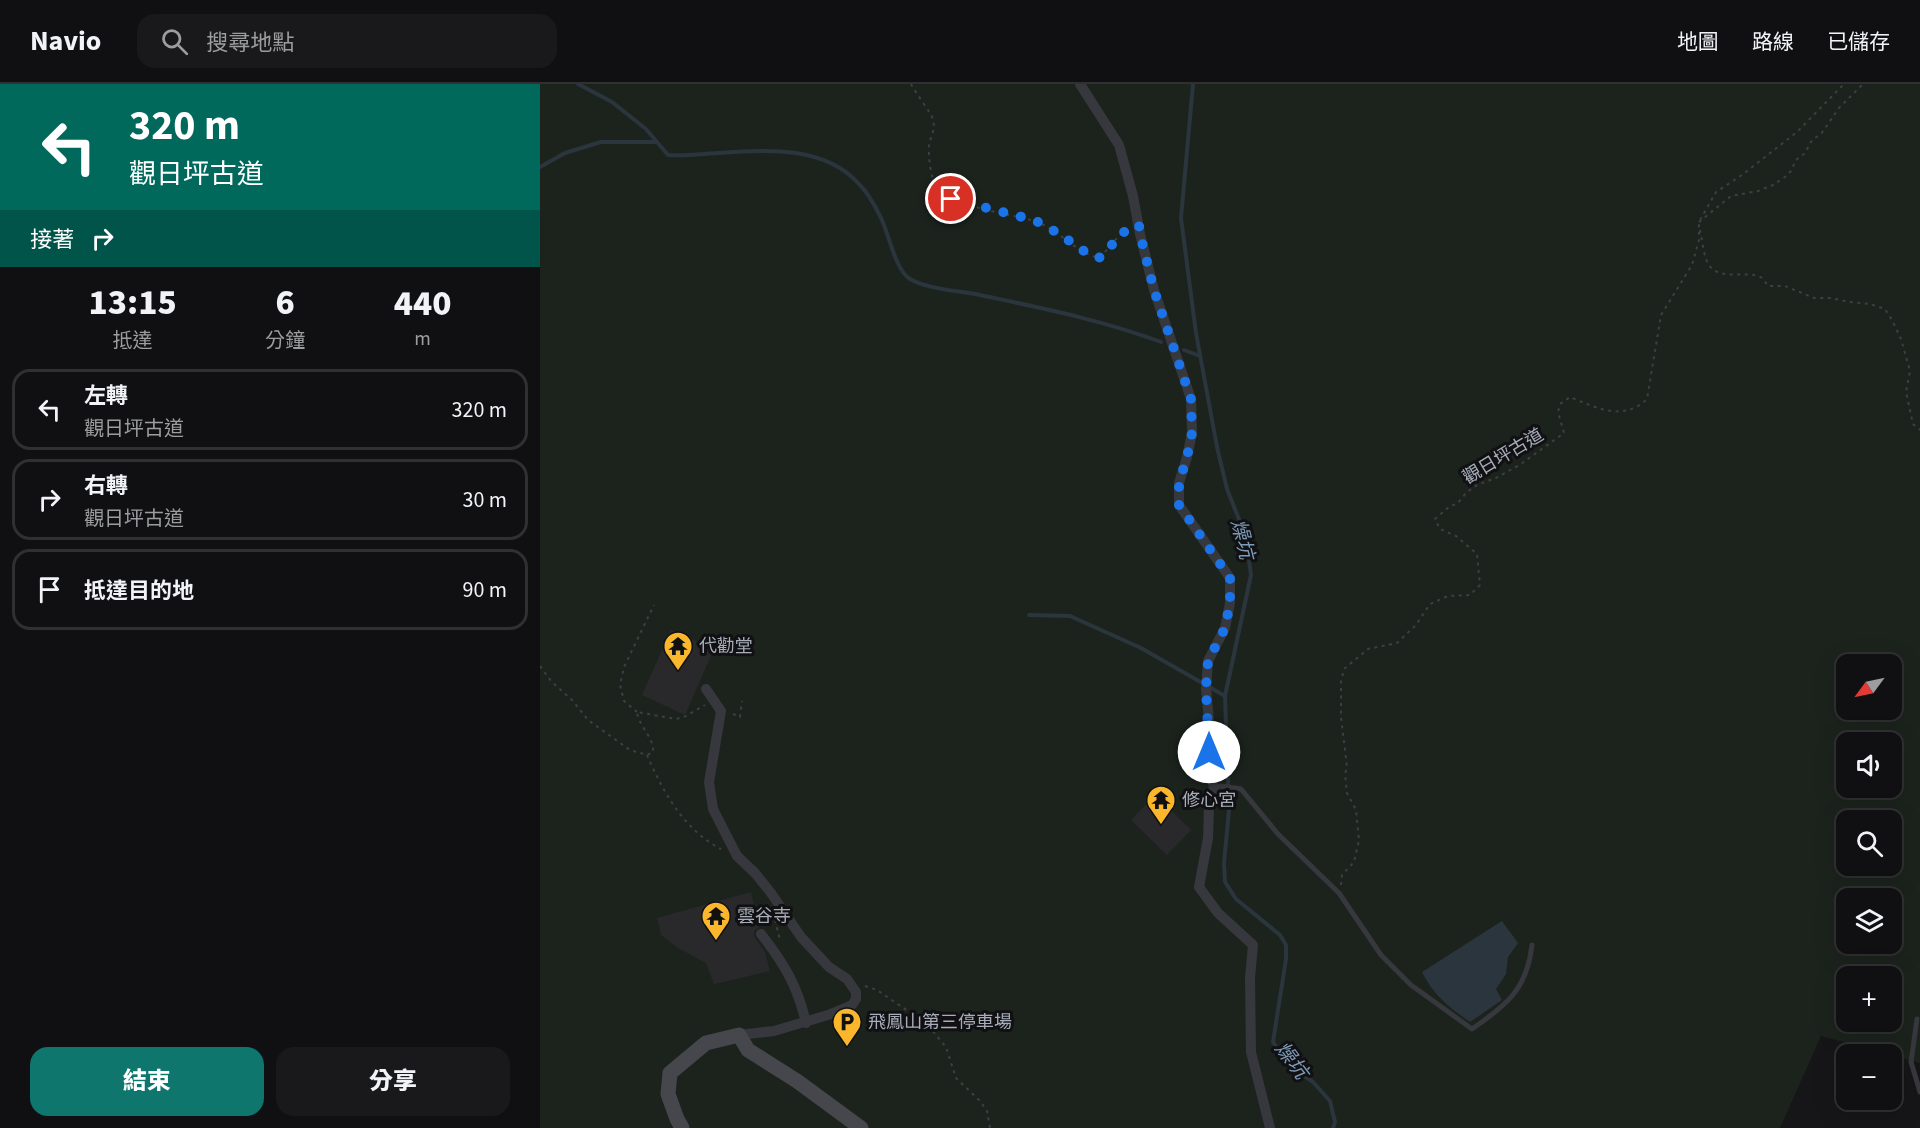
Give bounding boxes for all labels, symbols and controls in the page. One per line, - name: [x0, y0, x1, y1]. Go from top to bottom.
- search box: [137, 14, 557, 68]
- text: Navio: [30, 21, 101, 61]
- icon: search: [158, 25, 191, 58]
- text: 搜尋地點: [206, 27, 294, 59]
- text: 地圖: [1677, 27, 1719, 57]
- text: 路線: [1752, 27, 1794, 57]
- text: 已儲存: [1827, 27, 1890, 57]
- text: 320 m: [129, 96, 240, 156]
- icon: left: [30, 108, 108, 186]
- text: 觀日坪古道: [129, 155, 264, 194]
- pin: [925, 173, 976, 224]
- icon: arrive: [934, 182, 967, 215]
- icon: right: [86, 222, 119, 255]
- text: 接著: [30, 224, 74, 256]
- text: 13:15: [89, 277, 177, 328]
- text: 6: [276, 277, 295, 328]
- text: 440: [394, 278, 451, 329]
- text: m: [414, 325, 431, 353]
- text: 抵達: [113, 327, 153, 355]
- text: 分鐘: [265, 327, 305, 355]
- text: 左轉: [84, 380, 128, 412]
- icon: left: [33, 393, 66, 426]
- text: 320 m: [452, 394, 507, 426]
- text: 觀日坪古道: [84, 415, 184, 443]
- street label: 觀日坪古道: [1458, 423, 1548, 490]
- text: 右轉: [84, 470, 128, 502]
- icon: right: [33, 483, 66, 516]
- text: 30 m: [462, 484, 507, 516]
- text: 觀日坪古道: [84, 505, 184, 533]
- water label: 燥坑: [1224, 516, 1261, 565]
- icon: arrive: [33, 573, 66, 606]
- text: 90 m: [462, 574, 507, 606]
- text: 抵達目的地: [84, 575, 194, 607]
- temple icon: 代勸堂: [662, 630, 694, 672]
- place label: 代勸堂: [699, 634, 753, 659]
- north arrow: [1836, 654, 1902, 720]
- map controls: [1836, 654, 1902, 1110]
- position arrow: [1177, 720, 1241, 784]
- button: sound: [1836, 732, 1902, 798]
- temple icon: 修心宮: [1145, 784, 1177, 826]
- place label: 修心宮: [1182, 788, 1236, 813]
- button: search: [1836, 810, 1902, 876]
- button: layers: [1836, 888, 1902, 954]
- temple icon: 雲谷寺: [700, 900, 732, 942]
- place label: 雲谷寺: [737, 904, 791, 929]
- button: +: [1836, 966, 1902, 1032]
- parking icon: 飛鳳山第三停車場: [831, 1006, 863, 1048]
- place label: 飛鳳山第三停車場: [868, 1010, 1012, 1035]
- water label: 燥坑: [1268, 1036, 1316, 1087]
- button: −: [1836, 1044, 1902, 1110]
- button: 結束: [30, 1047, 264, 1116]
- button: 分享: [276, 1047, 510, 1116]

